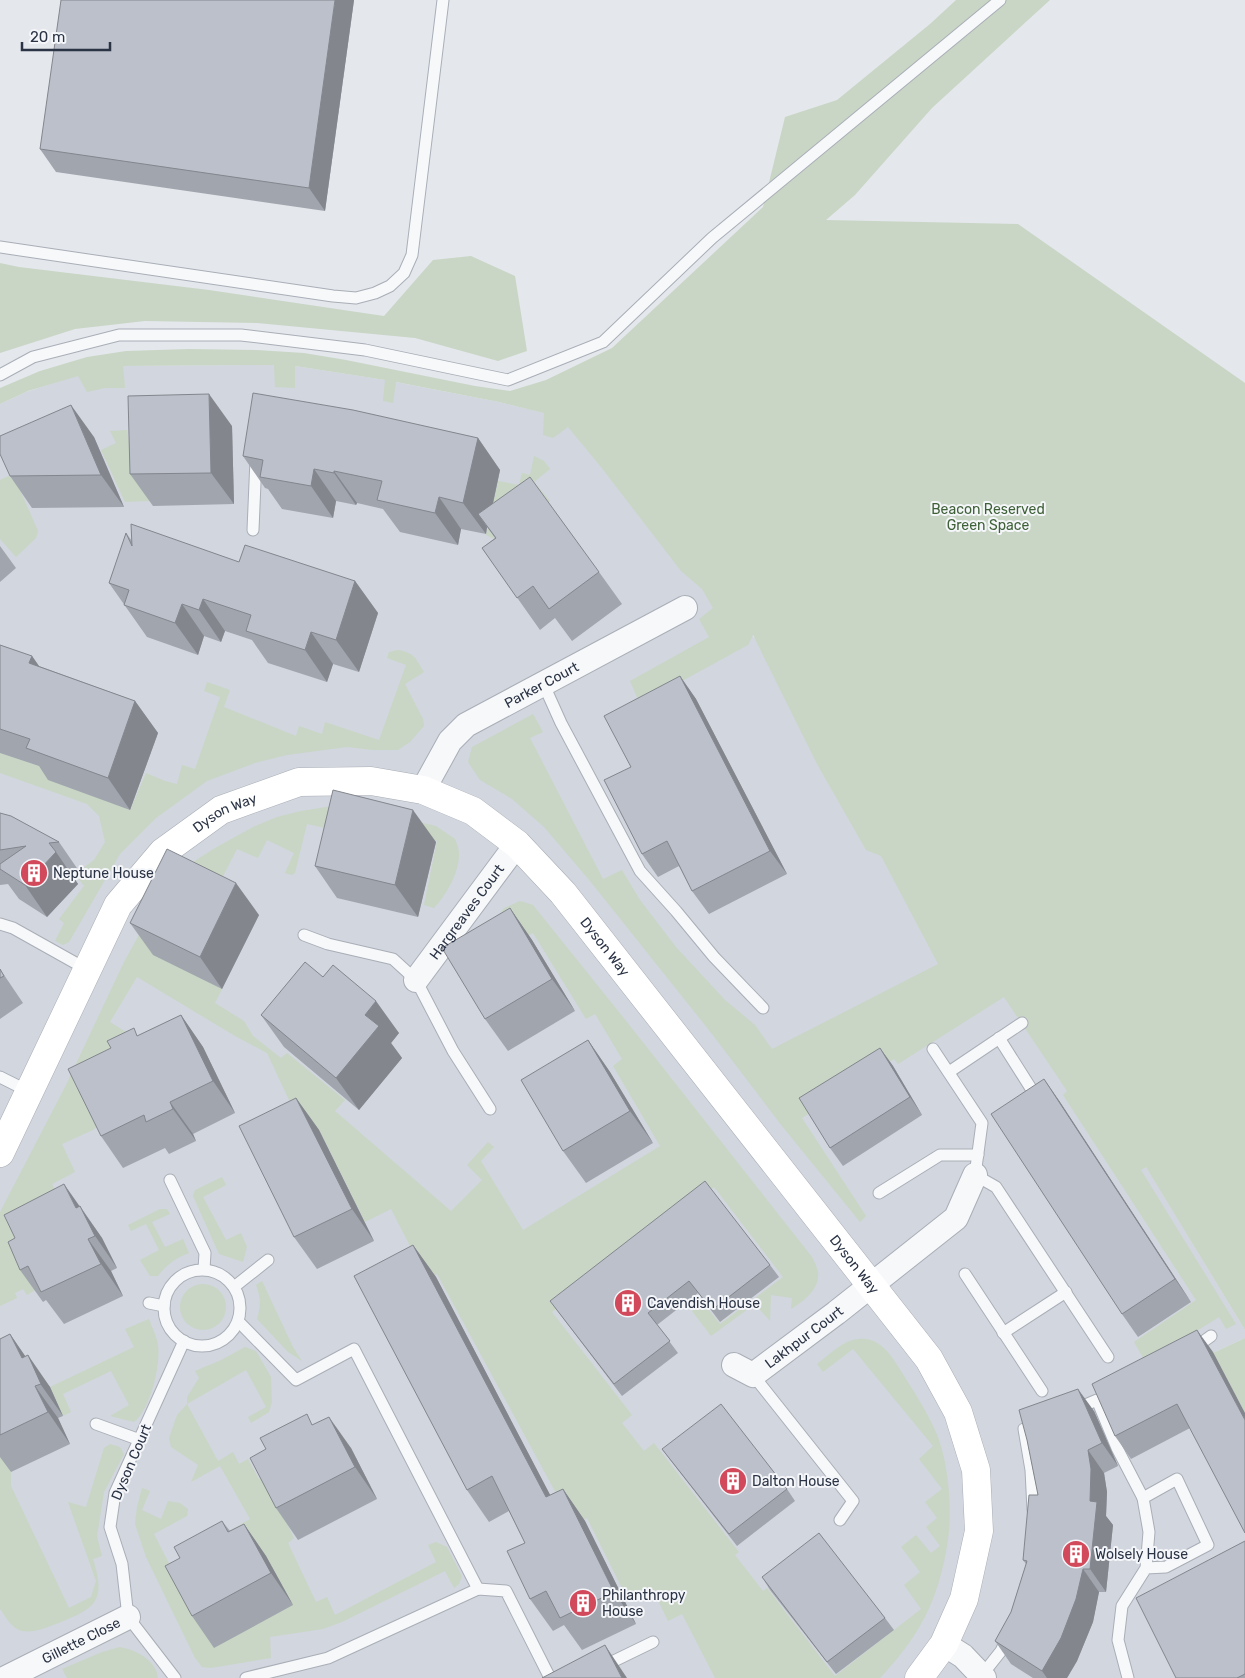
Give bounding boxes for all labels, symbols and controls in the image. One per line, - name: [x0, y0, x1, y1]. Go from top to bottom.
- scale bar: [22, 20, 110, 52]
- text: 20 m: [30, 28, 65, 46]
- park label: Beacon Reserved Green Space: [931, 501, 1045, 534]
- street label: Parker Court: [502, 658, 582, 712]
- street label: Dyson Way: [190, 790, 259, 837]
- building icon: Neptune House: [19, 858, 49, 888]
- street label: Hargreaves Court: [426, 861, 508, 963]
- place label: Neptune House: [53, 865, 154, 882]
- street label: Dyson Way: [576, 914, 633, 980]
- street label: Dyson Way: [826, 1232, 883, 1298]
- building icon: Cavendish House: [613, 1288, 643, 1318]
- place label: Cavendish House: [647, 1295, 760, 1312]
- street label: Lakhpur Court: [762, 1302, 847, 1372]
- street label: Dyson Court: [108, 1421, 155, 1503]
- building icon: Dalton House: [718, 1466, 748, 1496]
- place label: Dalton House: [752, 1473, 840, 1490]
- building icon: Wolsely House: [1061, 1539, 1091, 1569]
- place label: Wolsely House: [1095, 1546, 1188, 1563]
- place label: Philanthropy House: [602, 1587, 686, 1620]
- building icon: Philanthropy House: [568, 1588, 598, 1618]
- street label: Gillette Close: [39, 1614, 124, 1668]

